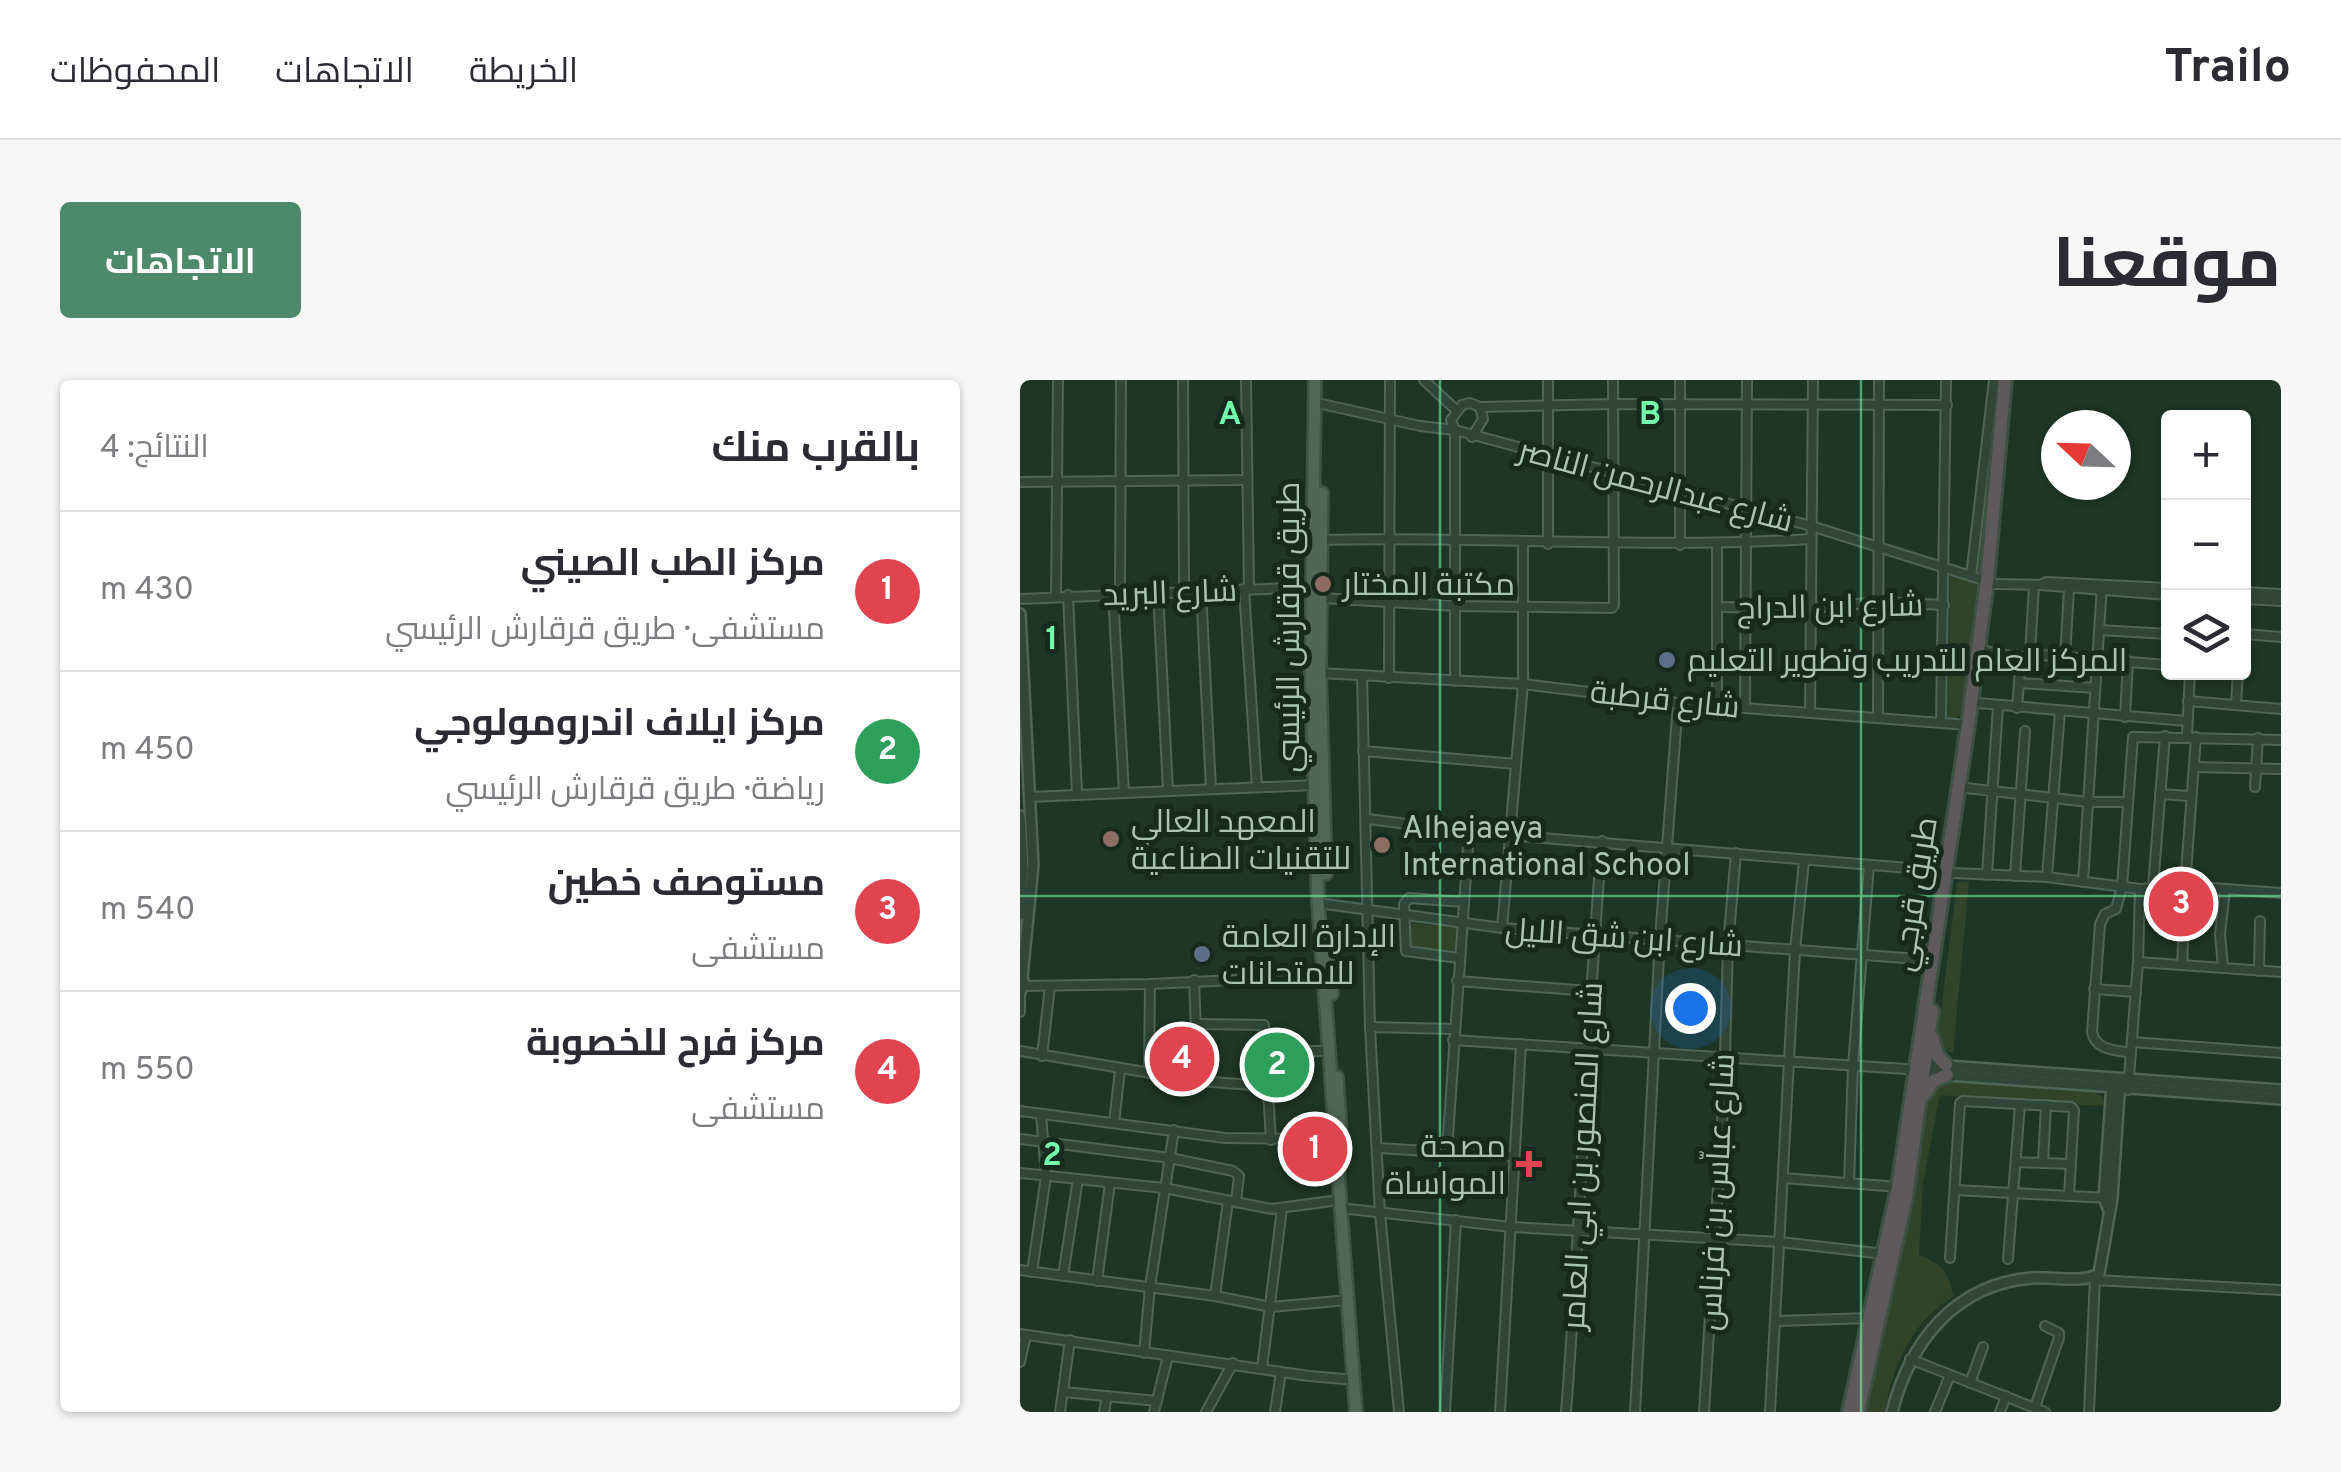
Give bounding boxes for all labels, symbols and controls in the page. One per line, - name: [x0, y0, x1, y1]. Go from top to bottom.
- text: Trailo: [2164, 39, 2291, 99]
- text: المحفوظات: [50, 51, 220, 95]
- text: الاتجاهات: [275, 51, 414, 95]
- text: الخريطة: [469, 51, 578, 95]
- button: الاتجاهات: [60, 202, 301, 318]
- text: موقعنا: [2053, 224, 2281, 313]
- text: A: [1219, 396, 1241, 436]
- text: B: [1639, 396, 1661, 436]
- north arrow: [2041, 410, 2131, 500]
- map controls: [2161, 410, 2251, 680]
- button: +: [2161, 410, 2251, 500]
- text: بالقرب منك: [711, 424, 920, 477]
- text: النتائج: 4: [100, 429, 209, 469]
- street label: شارع عبدالرحمن الناصر: [1512, 432, 1797, 544]
- street label: طريق قرقارش الرئيسي: [1271, 482, 1312, 772]
- button: −: [2161, 500, 2251, 590]
- text: مركز الطب الصيني: [521, 541, 825, 590]
- place label: مكتبة المختار: [1341, 567, 1515, 607]
- text: 430 m: [100, 571, 194, 611]
- text: 1: [881, 571, 894, 611]
- street label: شارع البريد: [1102, 573, 1238, 617]
- marker: مكتبة المختار: [1312, 573, 1334, 595]
- street label: شارع ابن الدراج: [1736, 587, 1924, 631]
- button: layers: [2161, 590, 2251, 680]
- text: مستشفى · طريق قرقارش الرئيسي: [385, 611, 825, 651]
- text: 1: [1046, 621, 1058, 661]
- place label: المركز العام للتدريب وتطوير التعليم: [1687, 643, 2127, 683]
- marker: المركز العام للتدريب وتطوير التعليم: [1656, 649, 1678, 671]
- street label: شارع قرطبة: [1588, 674, 1741, 730]
- text: مركز ايلاف اندرومولوجي: [414, 701, 825, 750]
- text: 450 m: [100, 731, 195, 771]
- text: 2: [878, 731, 897, 771]
- text: رياضة · طريق قرقارش الرئيسي: [445, 771, 825, 811]
- place label: المعهد العالي للتقنيات الصناعية: [1131, 804, 1351, 881]
- place label: Alhejaeya International School: [1402, 810, 1691, 887]
- street label: طريق قرجي: [1885, 814, 1951, 975]
- marker: المعهد العالي للتقنيات الصناعية: [1100, 828, 1122, 850]
- marker: Alhejaeya International School: [1371, 834, 1393, 856]
- text: مستوصف خطين: [548, 861, 825, 910]
- pin: 3: [2148, 866, 2214, 942]
- text: 540 m: [100, 891, 196, 931]
- text: 3: [878, 891, 897, 931]
- street label: شارع ابن شق الليل: [1504, 912, 1744, 968]
- place label: الإدارة العامة للامتحانات: [1222, 919, 1396, 996]
- text: مستشفى: [691, 931, 825, 971]
- marker: الإدارة العامة للامتحانات: [1191, 943, 1213, 965]
- street label: شارع المنصور بن ابي العامر: [1556, 981, 1616, 1333]
- your location: [1665, 983, 1716, 1034]
- text: مركز فرح للخصوبة: [526, 1021, 825, 1070]
- pin: 4: [1150, 1022, 1214, 1096]
- pin: 2: [1244, 1028, 1310, 1102]
- text: 550 m: [100, 1051, 195, 1091]
- text: 4: [877, 1051, 898, 1091]
- street label: شارع عباّس بن فرناس: [1689, 1052, 1746, 1332]
- text: مستشفى: [691, 1091, 825, 1131]
- pin: 1: [1282, 1112, 1348, 1186]
- place label: مصحة المواساة: [1385, 1129, 1506, 1206]
- text: 2: [1042, 1137, 1062, 1177]
- marker: مصحة المواساة: [1516, 1151, 1542, 1177]

